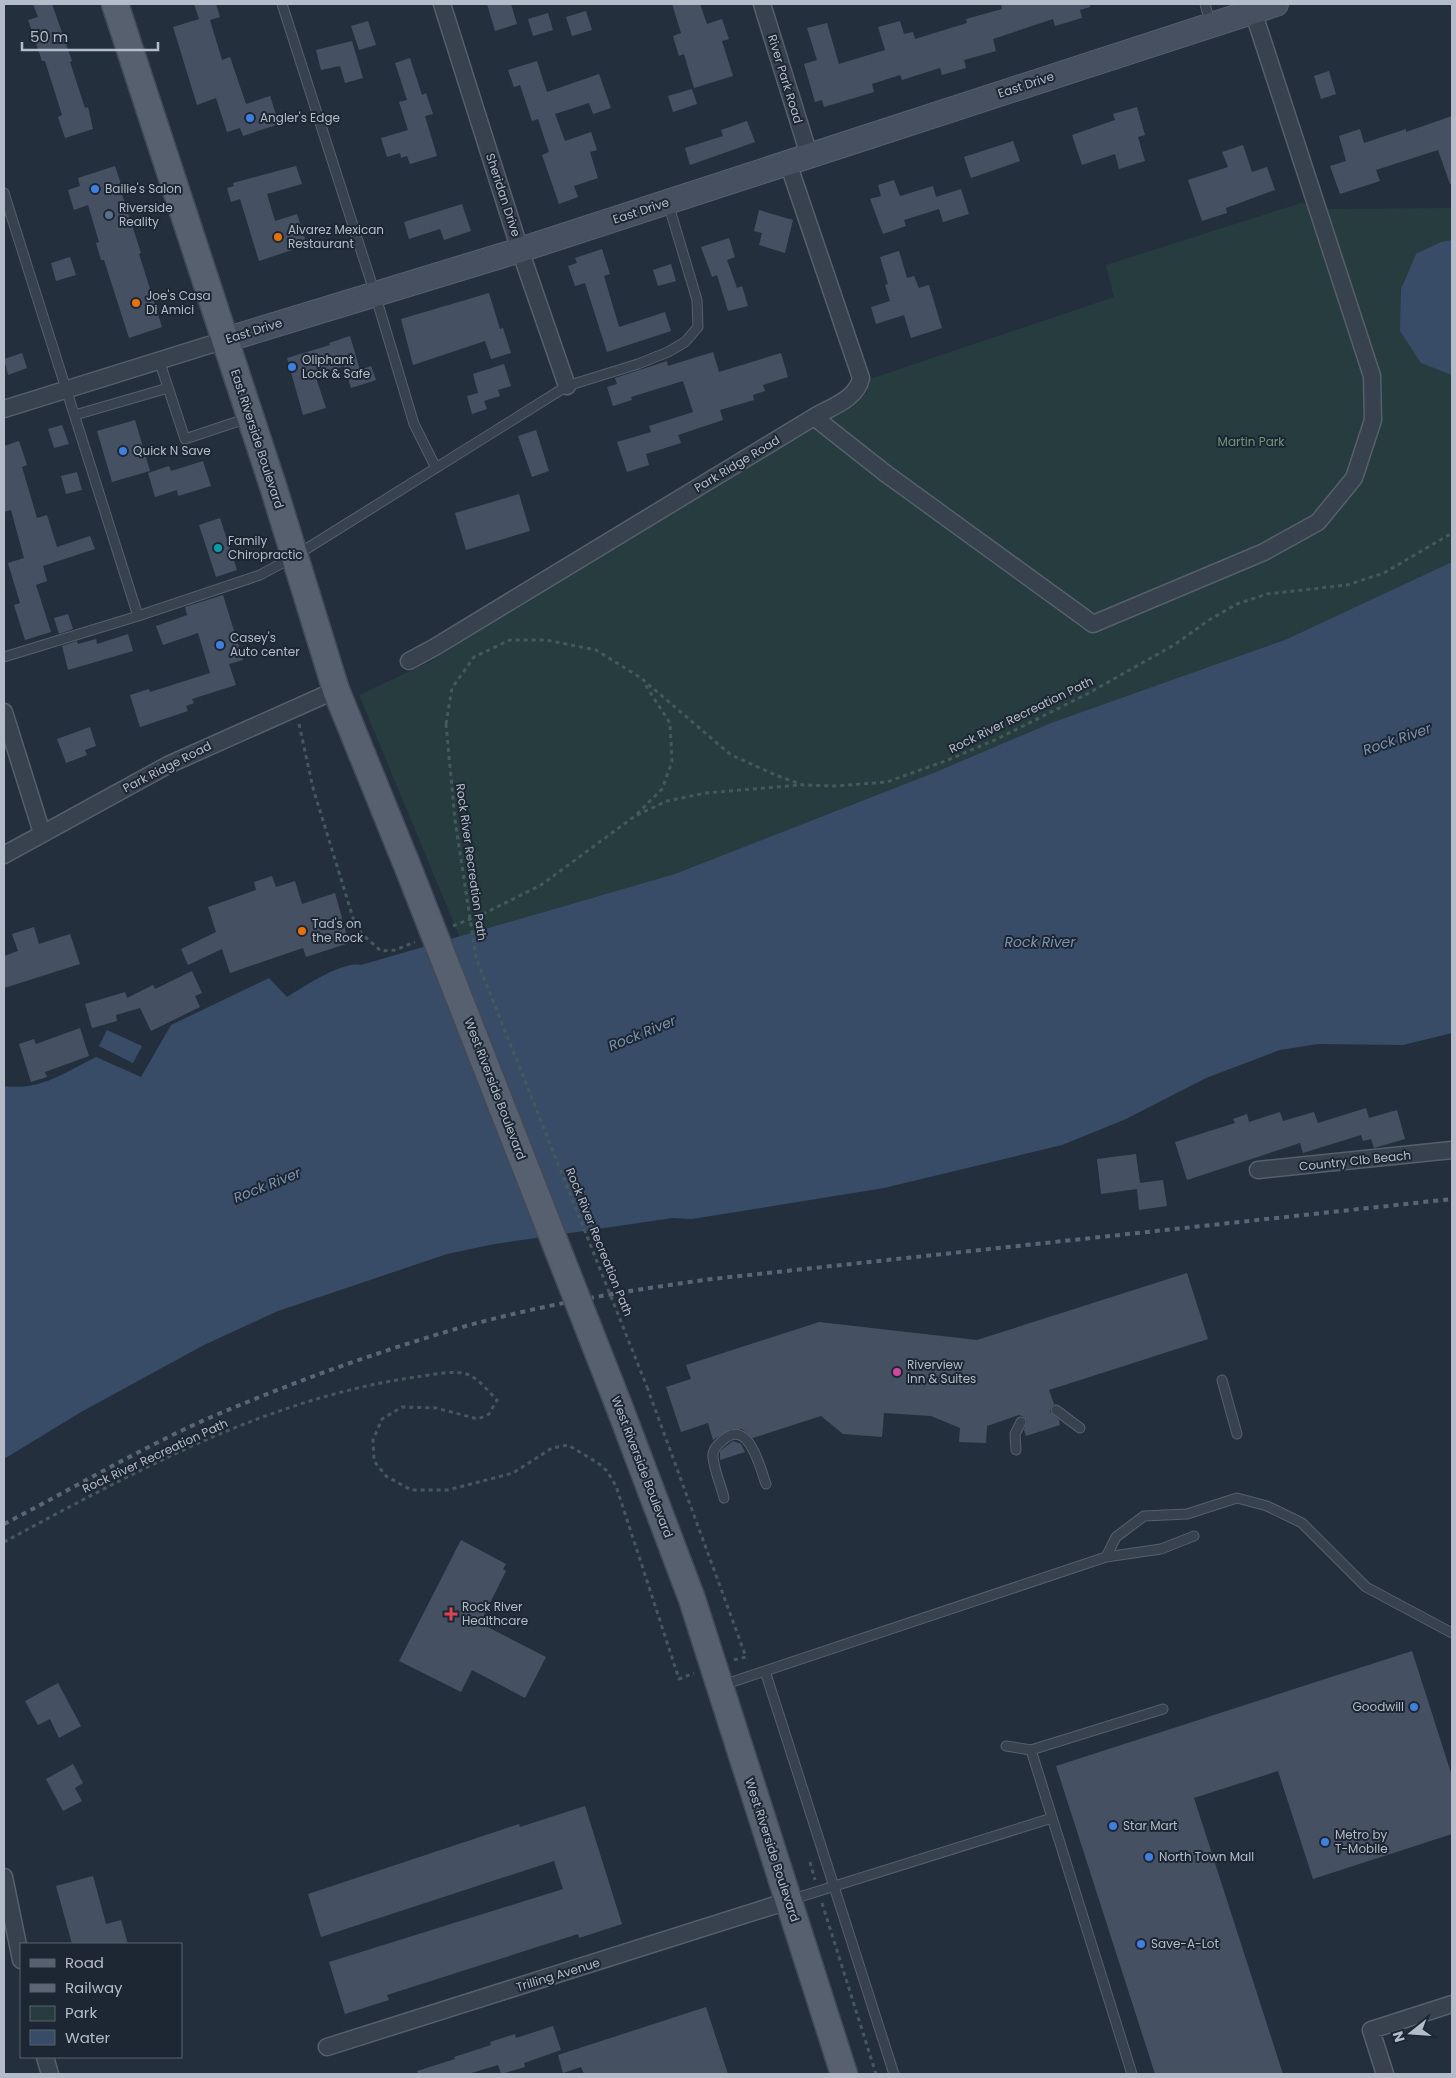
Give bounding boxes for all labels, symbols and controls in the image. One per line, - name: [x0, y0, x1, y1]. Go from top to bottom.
- scale bar: [22, 20, 159, 52]
- text: 50 m: [30, 26, 68, 47]
- street label: River Park Road: [764, 32, 807, 125]
- street label: East Drive: [996, 67, 1056, 102]
- place label: Angler's Edge: [260, 109, 340, 126]
- marker: Angler's Edge: [244, 112, 256, 124]
- street label: Sheridan Drive: [482, 151, 525, 239]
- place label: Bailie's Salon: [105, 180, 182, 197]
- marker: Bailie's Salon: [89, 183, 101, 195]
- street label: East Drive: [611, 193, 671, 228]
- place label: Riverside Reality: [119, 199, 173, 230]
- marker: Riverside Reality: [103, 209, 115, 221]
- place label: Alvarez Mexican Restaurant: [288, 221, 384, 252]
- marker: Alvarez Mexican Restaurant: [272, 231, 284, 243]
- place label: Joe's Casa Di Amici: [146, 287, 211, 318]
- marker: Joe's Casa Di Amici: [130, 297, 142, 309]
- street label: East Drive: [224, 314, 284, 347]
- place label: Oliphant Lock & Safe: [302, 351, 370, 382]
- marker: Oliphant Lock & Safe: [286, 361, 298, 373]
- street label: East Riverside Boulevard: [227, 367, 288, 511]
- street label: Park Ridge Road: [691, 431, 783, 496]
- park label: Martin Park: [1218, 433, 1285, 450]
- place label: Quick N Save: [133, 442, 211, 459]
- marker: Quick N Save: [117, 445, 129, 457]
- place label: Family Chiropractic: [228, 532, 303, 563]
- marker: Family Chiropractic: [212, 542, 224, 554]
- place label: Casey's Auto center: [230, 629, 300, 660]
- marker: Casey's Auto center: [214, 639, 226, 651]
- street label: Rock River Recreation Path: [946, 672, 1096, 757]
- water label: Rock River: [1360, 718, 1435, 760]
- street label: Park Ridge Road: [120, 737, 214, 796]
- street label: Rock River Recreation Path: [452, 782, 491, 942]
- place label: Tad's on the Rock: [312, 915, 364, 946]
- marker: Tad's on the Rock: [296, 925, 308, 937]
- water label: Rock River: [1004, 932, 1076, 952]
- water label: Rock River: [605, 1010, 679, 1056]
- street label: West Riverside Boulevard: [461, 1016, 530, 1162]
- street label: Country Clb Beach: [1298, 1146, 1412, 1175]
- water label: Rock River: [230, 1162, 304, 1208]
- street label: Rock River Recreation Path: [562, 1165, 637, 1319]
- place label: Riverview Inn & Suites: [907, 1356, 976, 1387]
- marker: Riverview Inn & Suites: [891, 1366, 903, 1378]
- street label: West Riverside Boulevard: [608, 1394, 677, 1540]
- street label: Rock River Recreation Path: [79, 1414, 230, 1497]
- place label: Rock River Healthcare: [462, 1598, 528, 1629]
- marker: Rock River Healthcare: [444, 1607, 458, 1621]
- place label: Goodwill: [1352, 1698, 1404, 1715]
- marker: Goodwill: [1408, 1701, 1420, 1713]
- street label: West Riverside Boulevard: [741, 1776, 804, 1924]
- place label: Star Mart: [1123, 1817, 1178, 1834]
- marker: Star Mart: [1107, 1820, 1119, 1832]
- place label: Metro by T-Mobile: [1335, 1826, 1388, 1857]
- marker: Metro by T-Mobile: [1319, 1836, 1331, 1848]
- place label: North Town Mall: [1159, 1848, 1254, 1865]
- marker: North Town Mall: [1143, 1851, 1155, 1863]
- place label: Save-A-Lot: [1151, 1935, 1219, 1952]
- marker: Save-A-Lot: [1135, 1938, 1147, 1950]
- legend: [20, 1943, 182, 2058]
- text: Road: [65, 1952, 104, 1973]
- street label: Trilling Avenue: [514, 1954, 602, 1995]
- text: Railway: [65, 1977, 123, 1998]
- text: Park: [65, 2002, 97, 2023]
- north arrow: [1386, 2008, 1436, 2058]
- text: Water: [65, 2027, 111, 2048]
- text: N: [1387, 2029, 1410, 2045]

